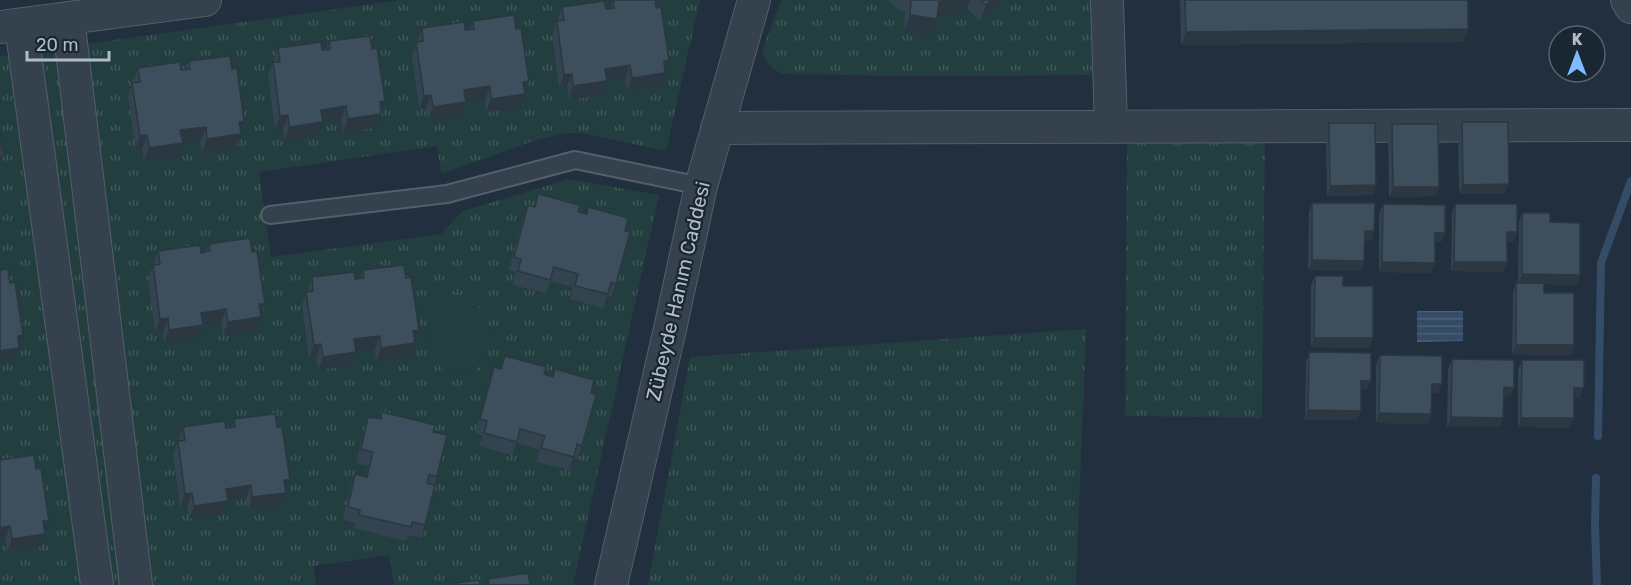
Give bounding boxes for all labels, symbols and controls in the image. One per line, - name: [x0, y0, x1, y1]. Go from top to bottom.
- scale bar: [27, 24, 110, 62]
- north arrow: [1547, 24, 1607, 84]
- text: K: [1572, 30, 1583, 49]
- text: 20 m: [36, 34, 78, 56]
- street label: Zübeyde Hanım Caddesi: [641, 179, 715, 403]

